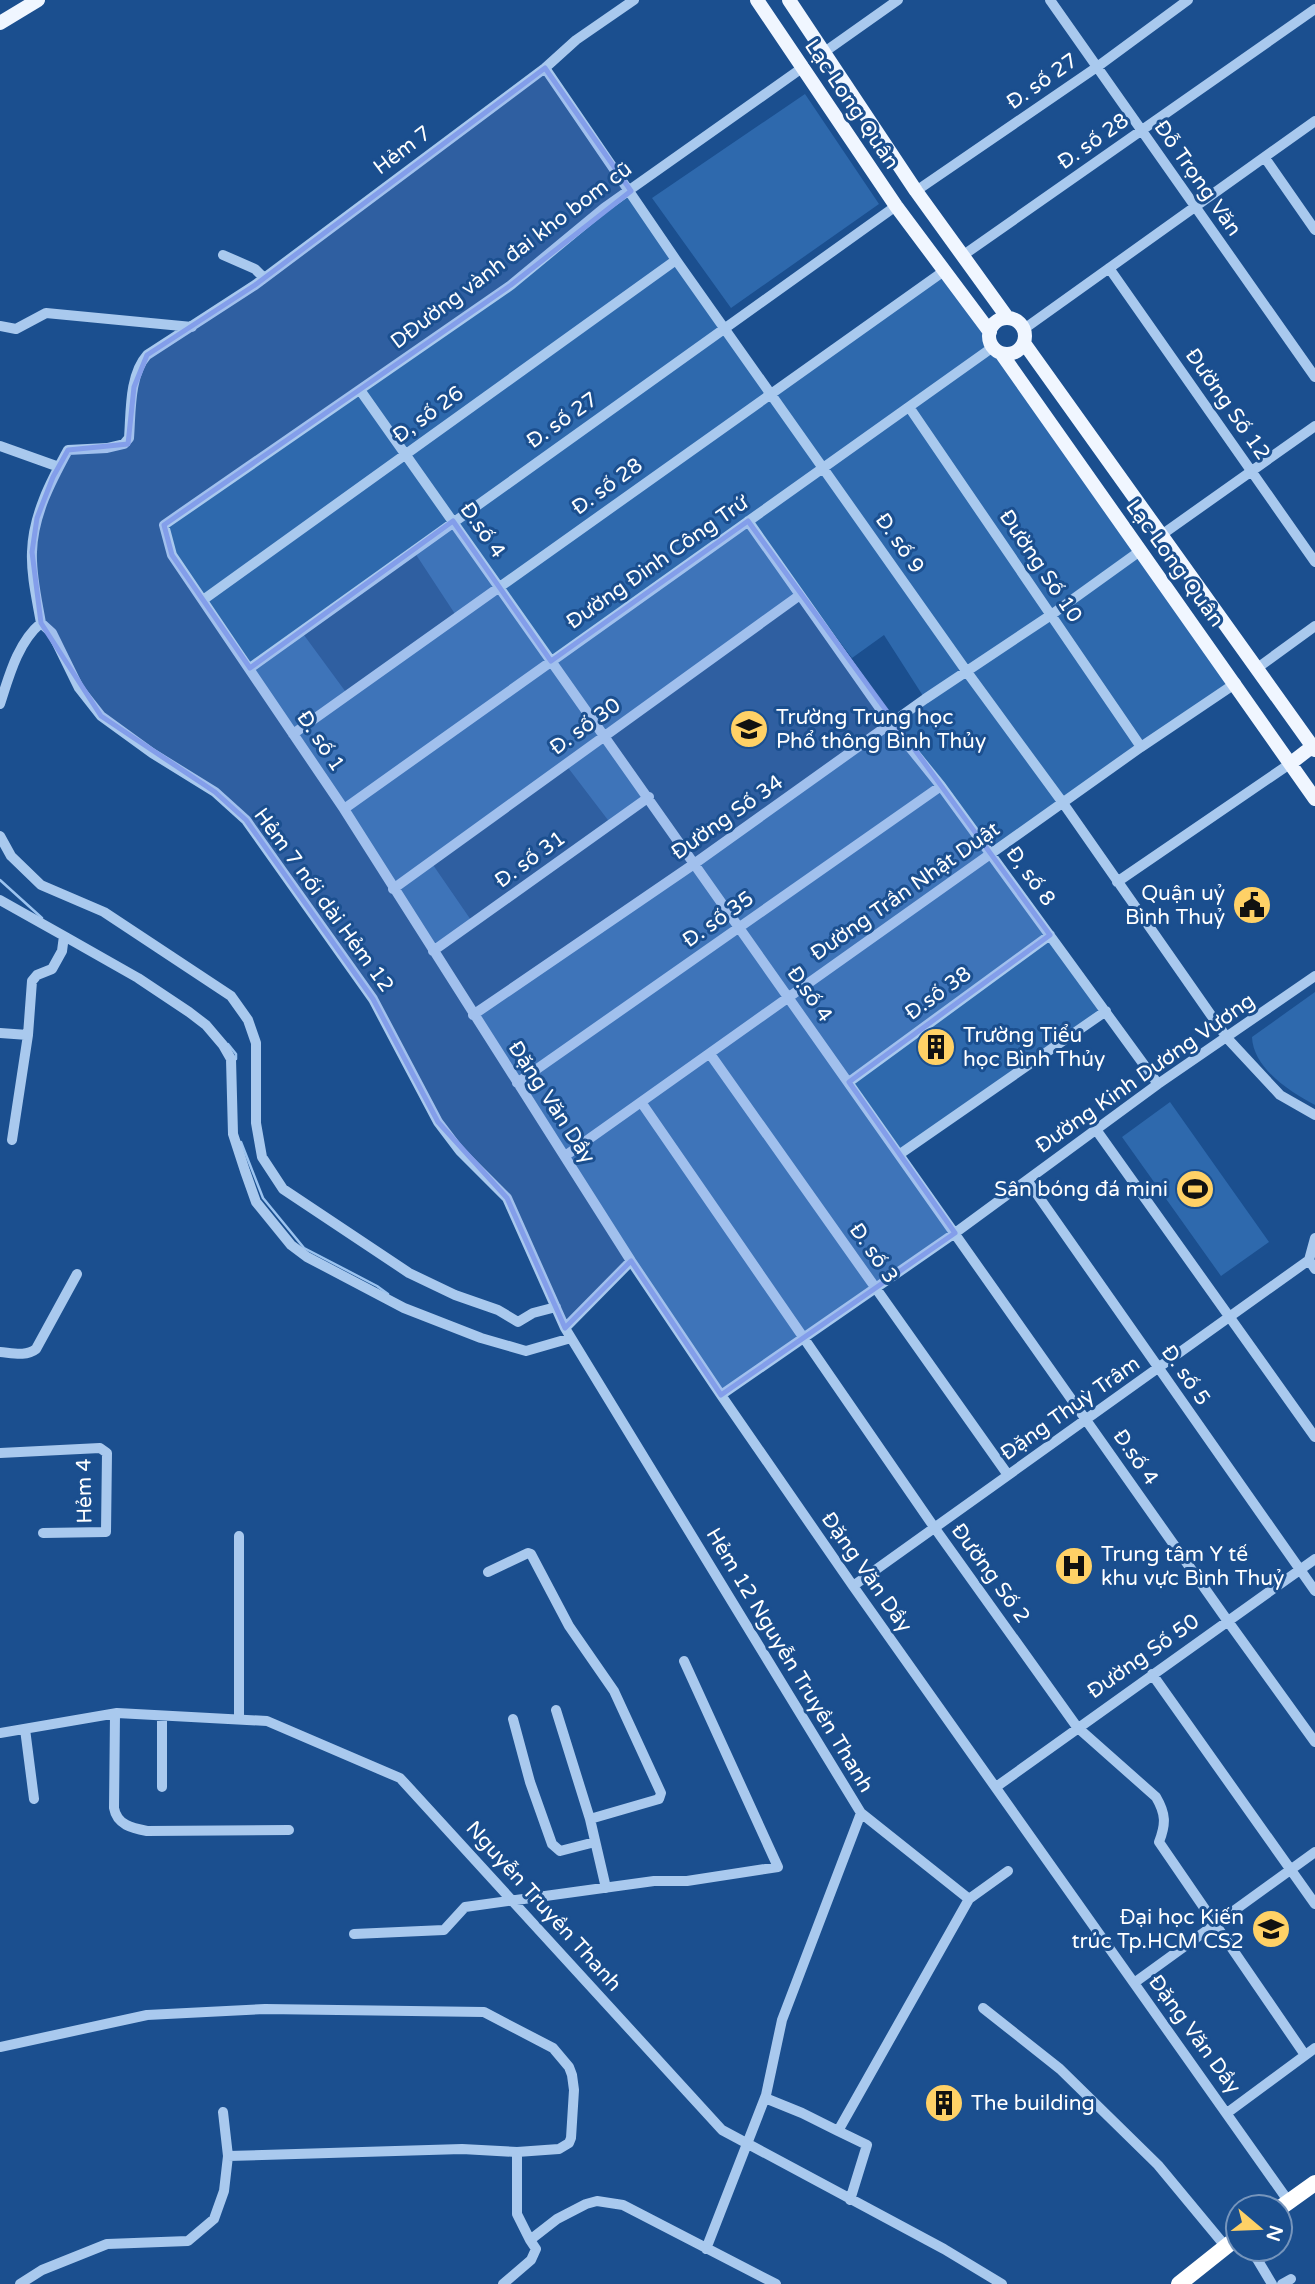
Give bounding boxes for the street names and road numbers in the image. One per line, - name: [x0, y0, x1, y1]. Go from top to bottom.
- street label: Lạc Long Quân: [799, 35, 904, 174]
- street label: Đ. số 27: [1002, 48, 1083, 115]
- street label: Đ. số 28: [1053, 108, 1134, 175]
- street label: Đỗ Trọng Văn: [1149, 116, 1247, 241]
- street label: Hẻm 7: [369, 121, 436, 180]
- street label: DĐường vành đai kho bom cũ: [386, 156, 637, 354]
- street label: Đường Số 12: [1180, 344, 1275, 465]
- street label: Đ, số 26: [388, 380, 468, 448]
- street label: Đ. số 27: [522, 387, 603, 454]
- street label: Đ. số 28: [567, 452, 647, 520]
- street label: Đường Đinh Công Trứ: [562, 489, 755, 635]
- street label: Lạc Long Quân: [1120, 495, 1229, 632]
- street label: Đ.số 4: [454, 498, 511, 563]
- street label: Đường Số 10: [994, 505, 1087, 627]
- street label: Đ. số 9: [870, 508, 929, 578]
- street label: Đ. số 30: [545, 692, 625, 760]
- street label: Đ. số 1: [291, 706, 350, 776]
- street label: Đường Số 34: [667, 770, 788, 865]
- street label: Hẻm 7 nối dài Hẻm 12: [248, 803, 399, 997]
- street label: Đường Trần Nhật Duật: [806, 817, 1005, 966]
- street label: Đ. số 31: [490, 825, 570, 893]
- street label: Đ, số 8: [1001, 842, 1061, 911]
- street label: Đ. số 35: [678, 886, 759, 953]
- street label: Đ.số 38: [900, 961, 976, 1026]
- street label: Đ.số 4: [781, 962, 838, 1027]
- street label: Đường Kinh Dương Vương: [1031, 988, 1260, 1159]
- street label: Đặng Văn Dầy: [503, 1036, 600, 1168]
- street label: Đ. số 3: [844, 1218, 903, 1288]
- street label: Đ. số 5: [1156, 1340, 1215, 1410]
- street label: Đặng Thuỳ Trâm: [996, 1351, 1145, 1466]
- street label: Đ.số 4: [1107, 1425, 1164, 1490]
- street label: Hẻm 4: [71, 1458, 98, 1524]
- street label: Đặng Văn Dầy: [816, 1507, 917, 1637]
- street label: Đường Số 2: [946, 1518, 1035, 1628]
- street label: Hẻm 12 Nguyễn Truyền Thanh: [700, 1523, 879, 1797]
- street label: Đường Số 50: [1083, 1609, 1204, 1704]
- street label: Nguyễn Truyền Thanh: [461, 1816, 627, 1997]
- street label: Đặng Văn Dầy: [1143, 1970, 1246, 2099]

